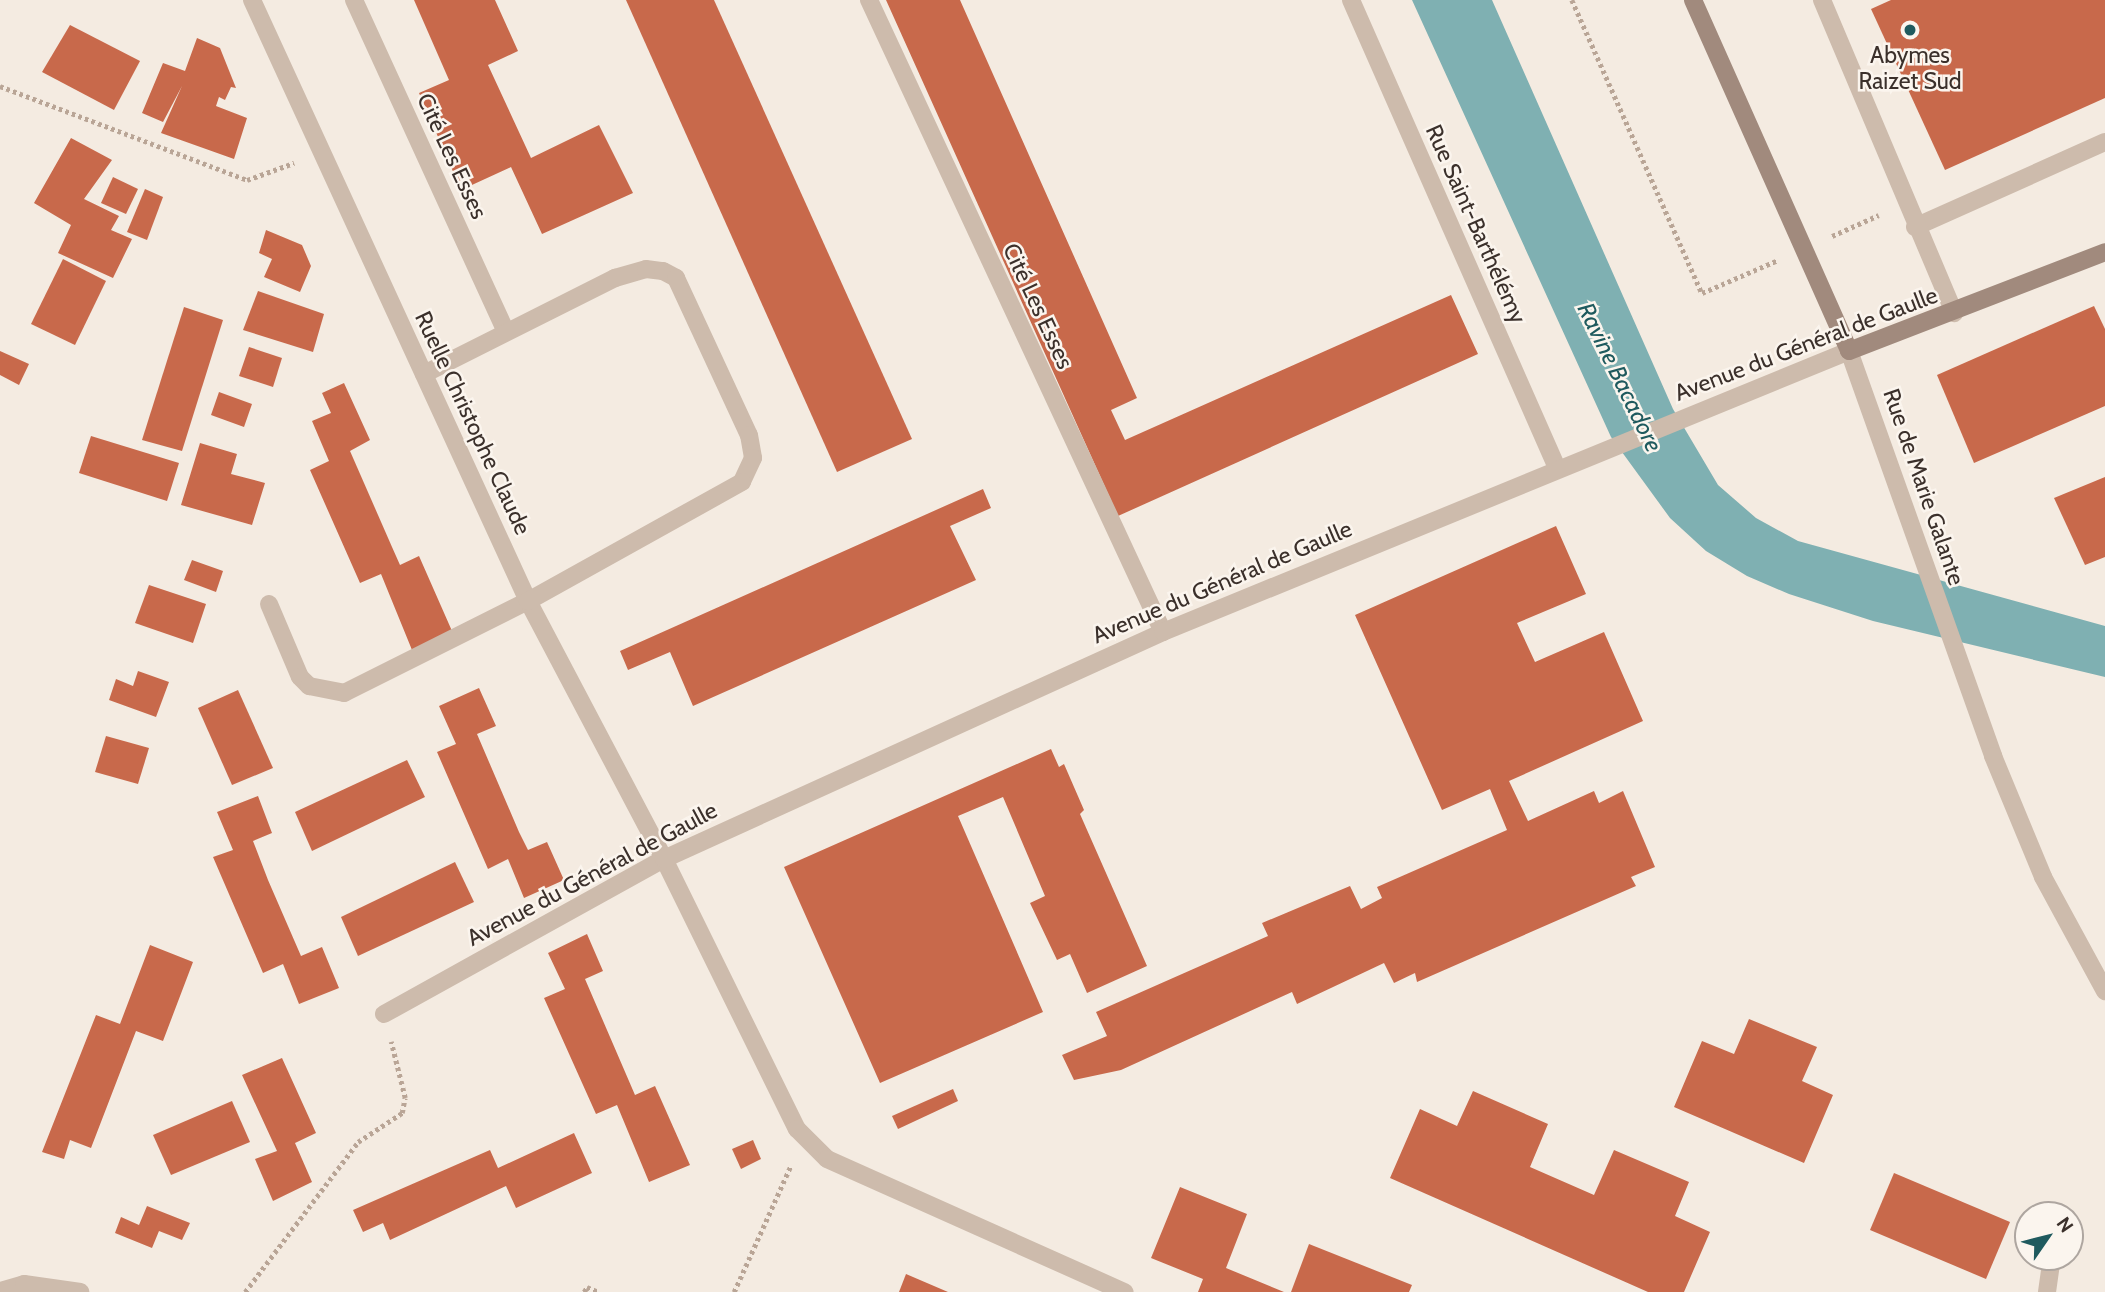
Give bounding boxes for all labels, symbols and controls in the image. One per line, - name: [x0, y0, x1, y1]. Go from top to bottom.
- marker: Abymes Raizet Sud: [1902, 22, 1918, 38]
- place label: Abymes Raizet Sud: [1858, 41, 1962, 95]
- street label: Cité Les Esses: [411, 89, 493, 223]
- street label: Rue Saint-Barthélémy: [1420, 120, 1532, 328]
- street label: Cité Les Esses: [997, 239, 1079, 373]
- street label: Avenue du Général de Gaulle: [1671, 281, 1941, 407]
- water label: Ravine Bacadore: [1571, 298, 1669, 456]
- street label: Ruelle Christophe Claude: [409, 307, 537, 539]
- street label: Rue de Marie Galante: [1877, 385, 1971, 589]
- street label: Avenue du Général de Gaulle: [1088, 515, 1356, 649]
- street label: Avenue du Général de Gaulle: [462, 796, 722, 952]
- north arrow: [2014, 1201, 2084, 1271]
- text: N: [2052, 1213, 2078, 1237]

